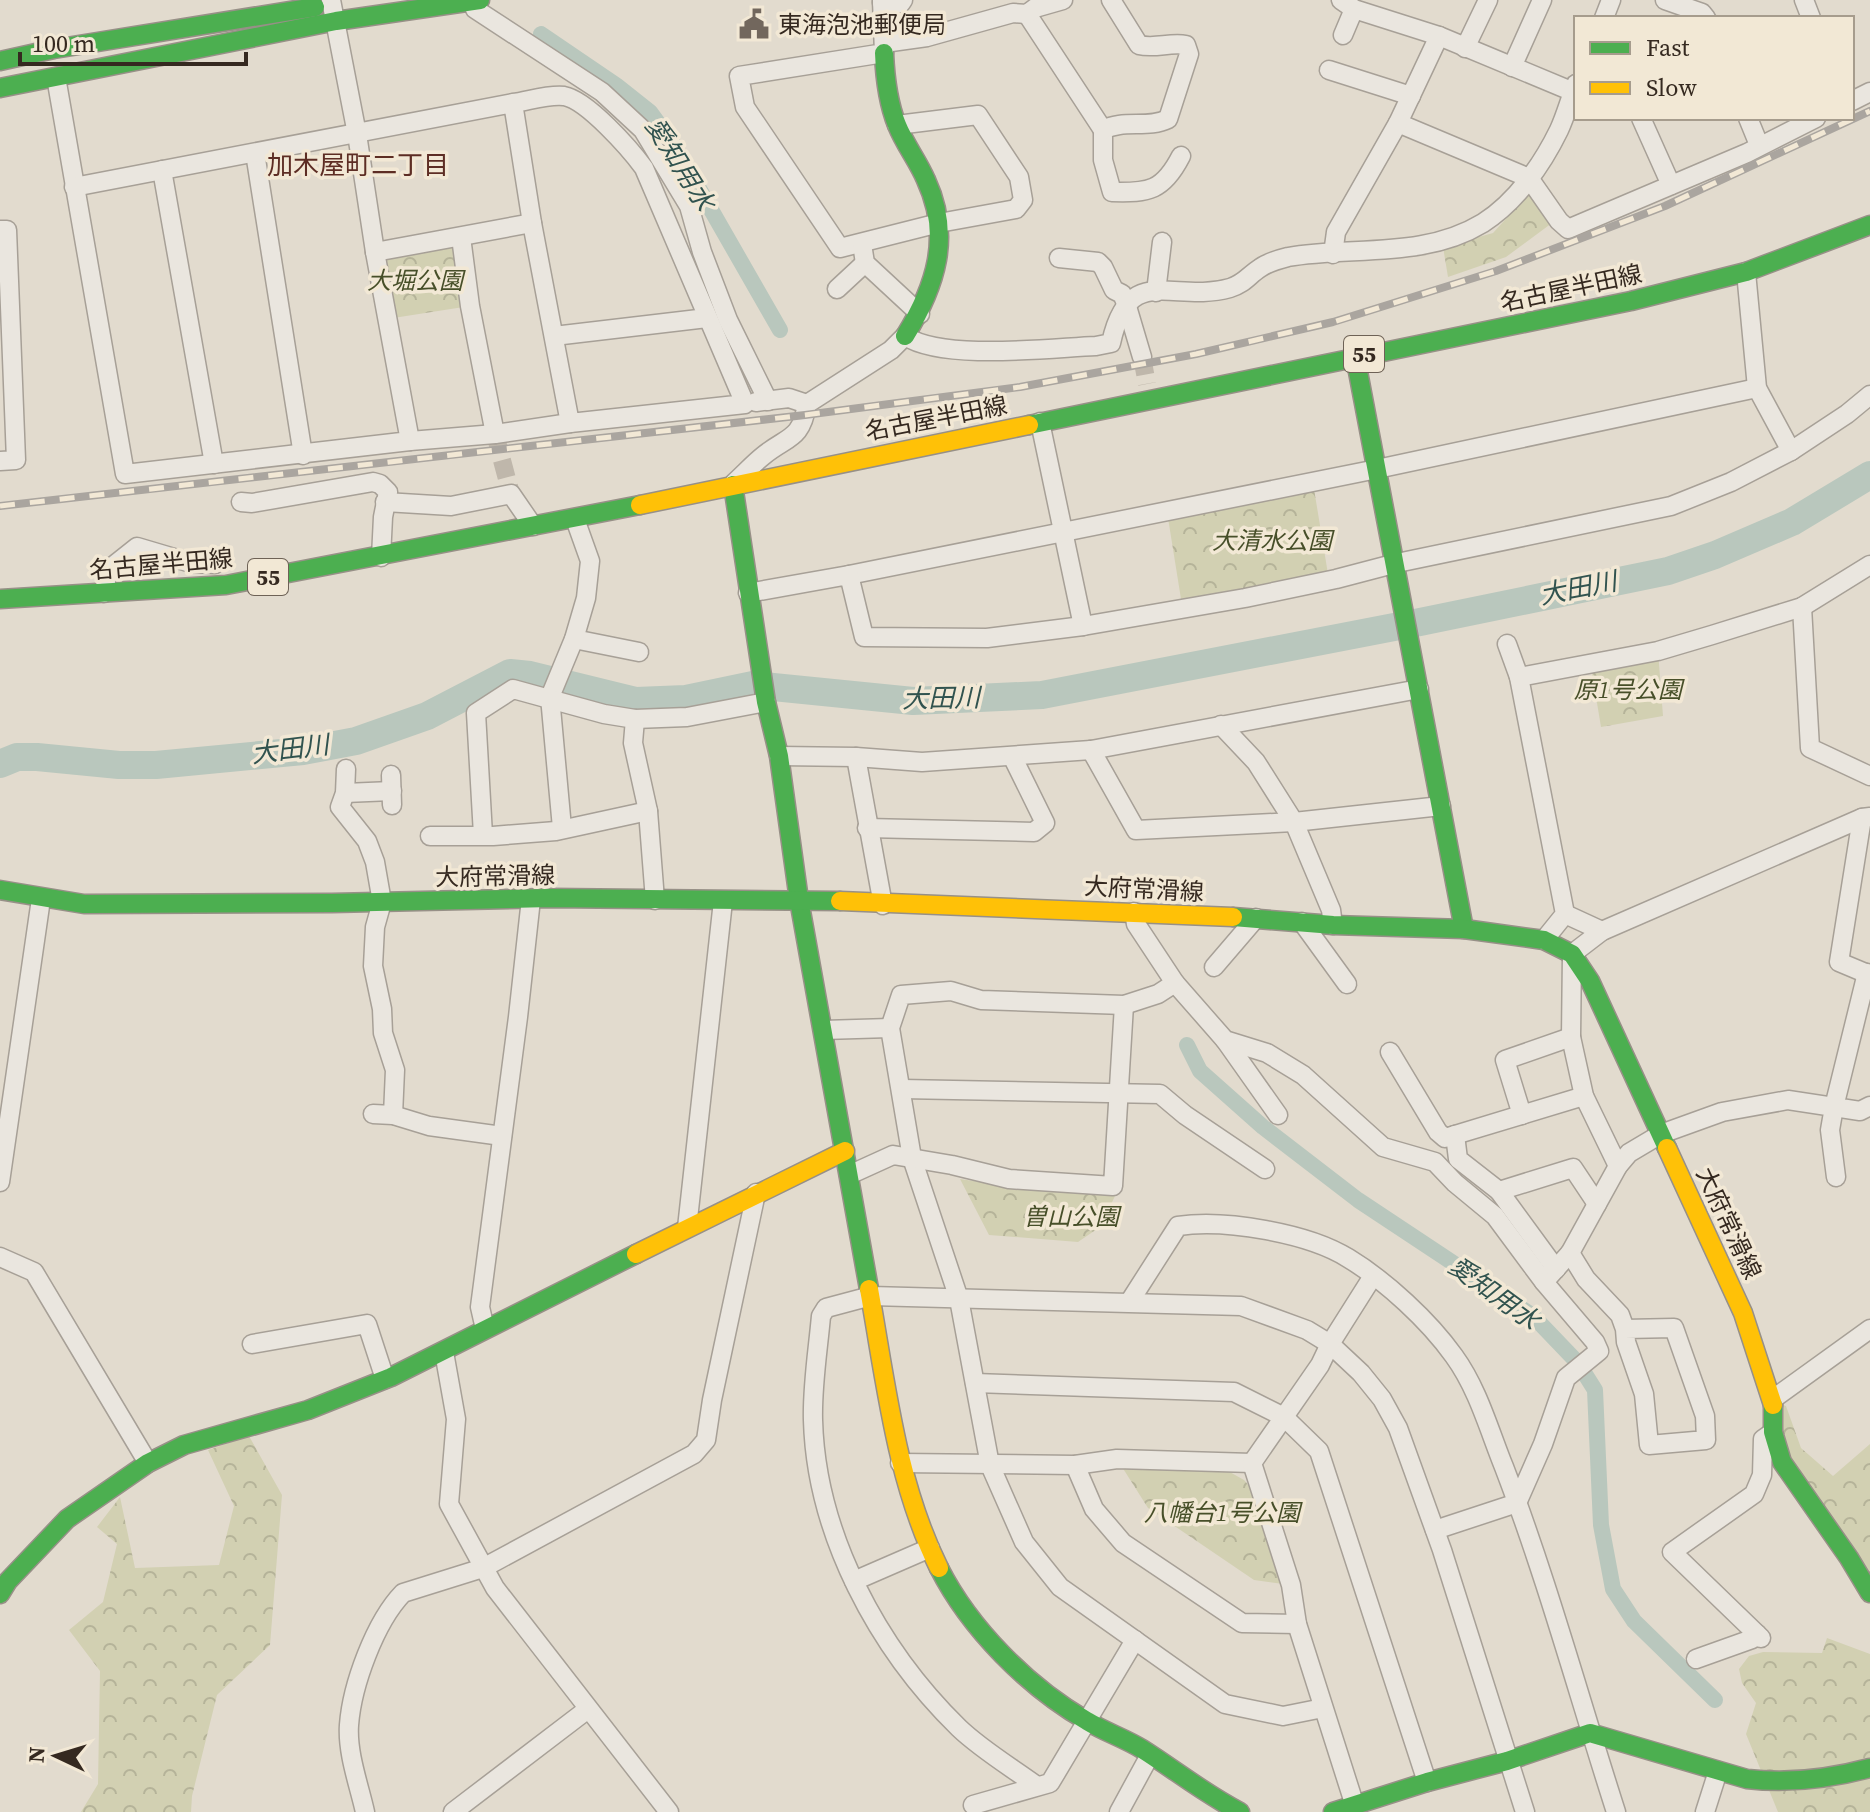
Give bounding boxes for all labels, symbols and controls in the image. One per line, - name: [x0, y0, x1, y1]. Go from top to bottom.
- public building icon: 東海泡池郵便局: [737, 7, 771, 41]
- place label: 東海泡池郵便局: [778, 8, 946, 41]
- scale bar: [20, 16, 246, 66]
- legend: [1574, 16, 1854, 120]
- text: 100 m: [32, 27, 95, 60]
- text: Fast: [1646, 31, 1690, 64]
- text: Slow: [1646, 71, 1697, 104]
- water label: 愛知用水: [637, 110, 724, 220]
- district label: 加木屋町二丁目: [267, 147, 449, 183]
- street label: 名古屋半田線: [1497, 257, 1645, 319]
- park label: 大堀公園: [367, 264, 466, 297]
- road number: 55: [1344, 336, 1384, 372]
- street label: 名古屋半田線: [862, 388, 1010, 448]
- park label: 大清水公園: [1212, 524, 1335, 557]
- street label: 名古屋半田線: [88, 541, 234, 587]
- road number: 55: [248, 559, 288, 595]
- water label: 大田川: [1536, 562, 1623, 613]
- park label: 原1号公園: [1574, 673, 1685, 706]
- water label: 大田川: [902, 679, 983, 717]
- water label: 大田川: [249, 726, 334, 772]
- street label: 大府常滑線: [435, 858, 555, 894]
- street label: 大府常滑線: [1083, 869, 1205, 909]
- street label: 大府常滑線: [1689, 1162, 1769, 1284]
- park label: 曽山公園: [1023, 1200, 1122, 1233]
- water label: 愛知用水: [1441, 1248, 1549, 1340]
- park label: 八幡台1号公園: [1144, 1496, 1303, 1529]
- north arrow: [16, 1716, 96, 1796]
- text: N: [21, 1746, 52, 1764]

